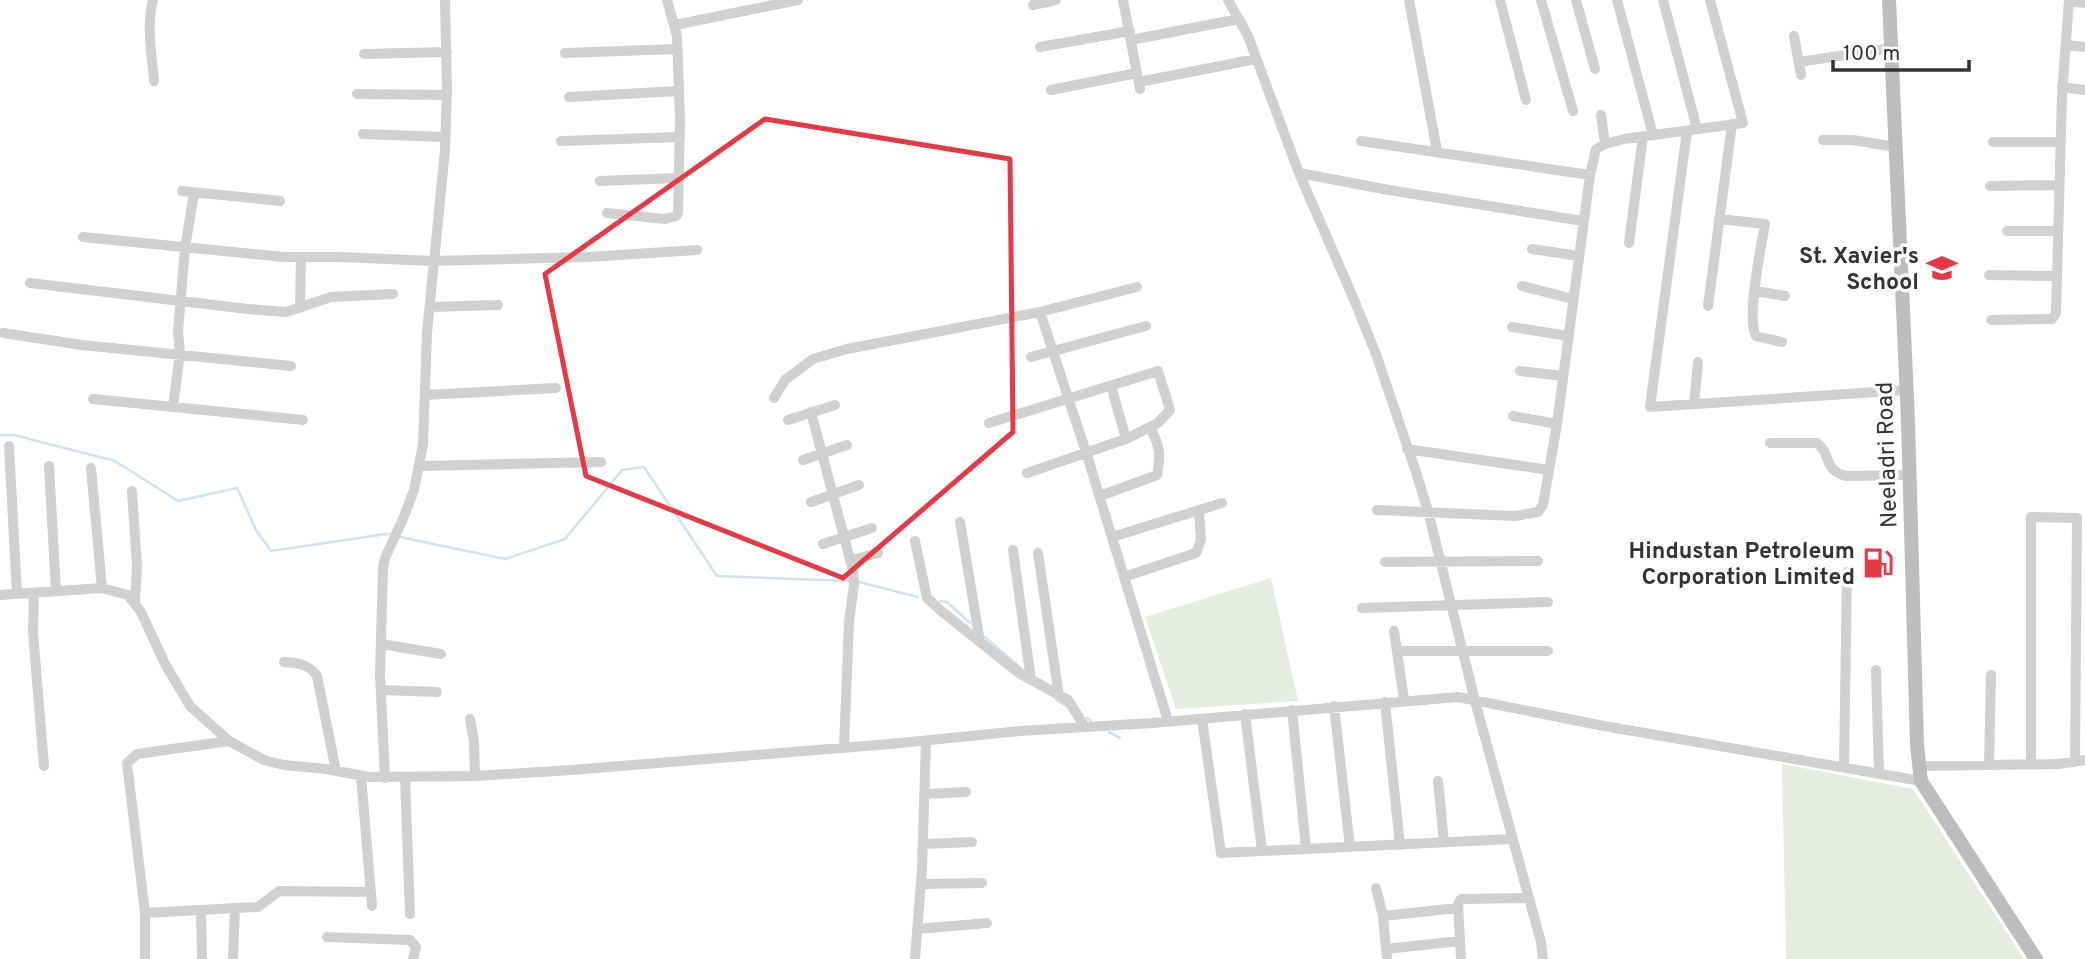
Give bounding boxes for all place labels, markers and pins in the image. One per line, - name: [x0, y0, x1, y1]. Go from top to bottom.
- place label: St. Xavier's School: [1799, 243, 1919, 298]
- school or university icon: St. Xavier's School: [1925, 251, 1959, 285]
- place label: Hindustan Petroleum Corporation Limited: [1629, 538, 1855, 593]
- fuel station icon: Hindustan Petroleum Corporation Limited: [1861, 546, 1895, 580]

